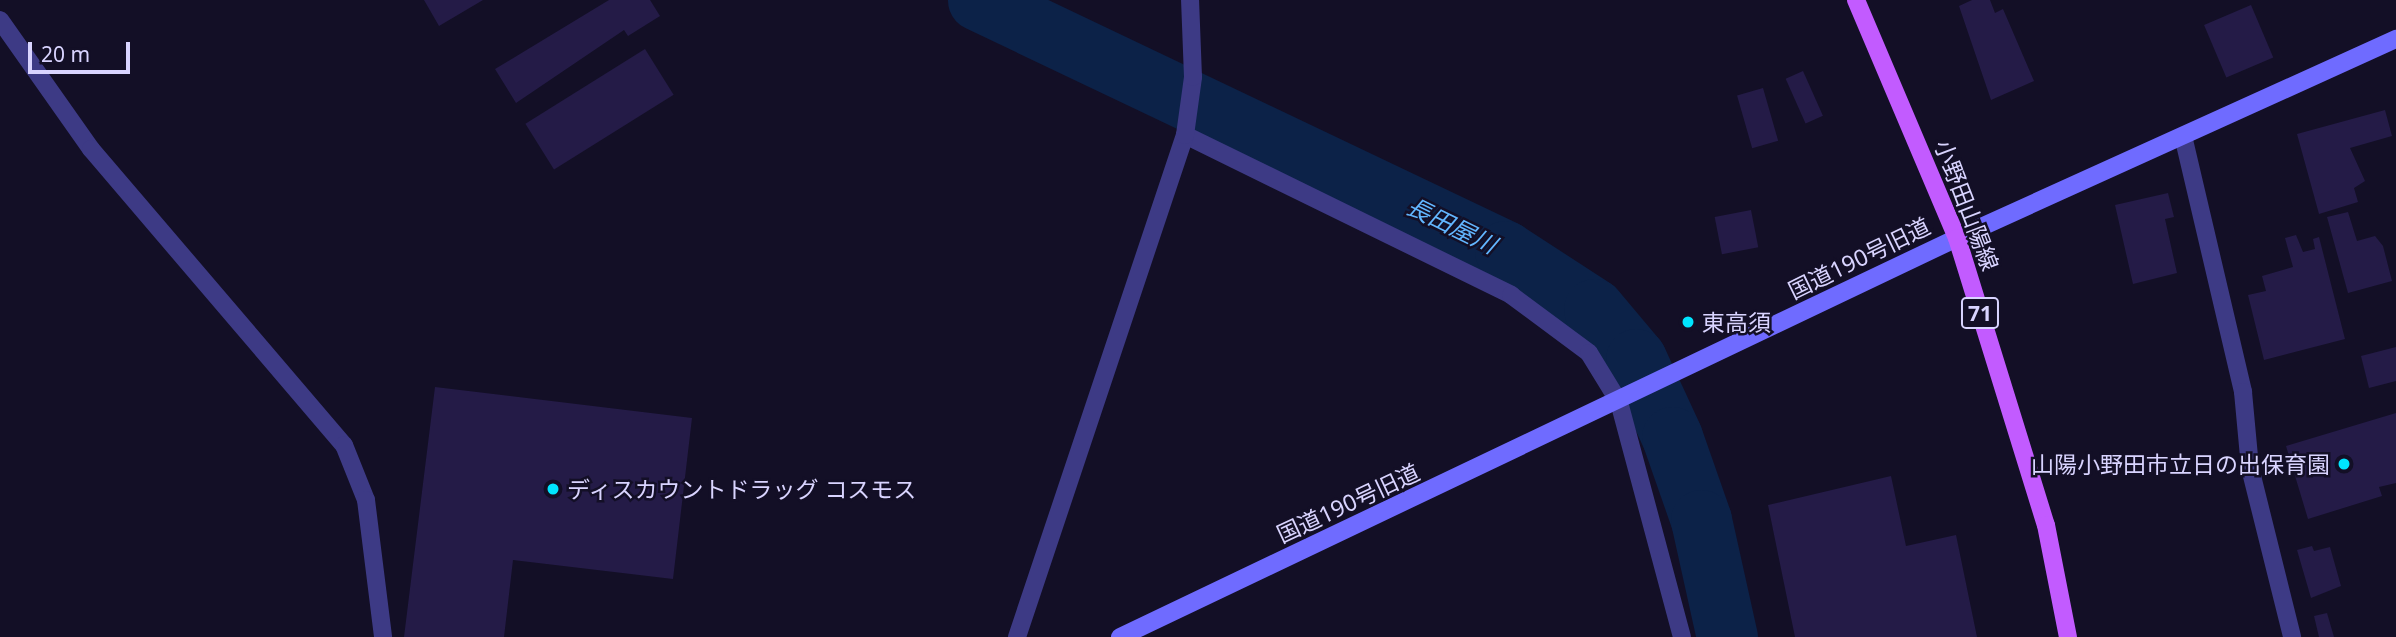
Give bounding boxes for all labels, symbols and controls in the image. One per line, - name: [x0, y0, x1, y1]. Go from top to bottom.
- scale bar: [32, 28, 133, 72]
- text: 20 m: [41, 40, 90, 68]
- street label: 小野田山陽線: [1929, 136, 2005, 274]
- water label: 長田屋川: [1403, 191, 1501, 259]
- street label: 国道190号旧道: [1784, 212, 1934, 304]
- road number: 71: [1961, 296, 1999, 330]
- place label: 東高須: [1702, 308, 1771, 336]
- marker: 東高須: [1680, 314, 1696, 330]
- place label: 山陽小野田市立日の出保育園: [2031, 450, 2330, 478]
- marker: 山陽小野田市立日の出保育園: [2336, 456, 2352, 472]
- street label: 国道190号旧道: [1272, 458, 1424, 548]
- place label: ディスカウントドラッグ コスモス: [567, 475, 918, 503]
- marker: ディスカウントドラッグ コスモス: [545, 481, 561, 497]

